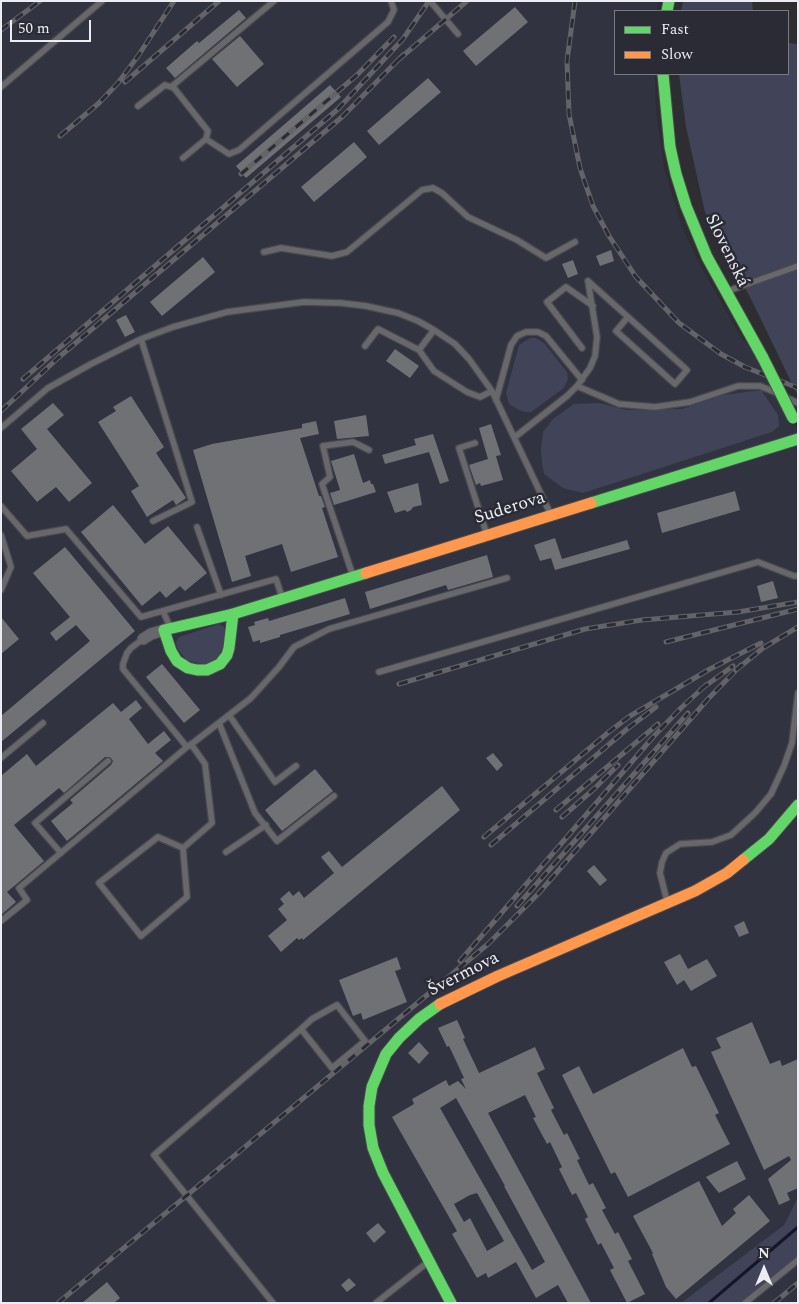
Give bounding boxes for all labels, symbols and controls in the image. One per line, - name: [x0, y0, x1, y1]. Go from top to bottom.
- scale bar: [12, 10, 94, 42]
- legend: [614, 10, 789, 75]
- text: 50 m: [18, 17, 50, 40]
- text: Fast: [661, 18, 689, 41]
- text: Slow: [661, 43, 693, 66]
- street label: Slovenská: [699, 211, 753, 291]
- street label: Suderova: [472, 488, 548, 530]
- street label: Švermova: [425, 948, 503, 1002]
- text: N: [758, 1243, 770, 1264]
- north arrow: [739, 1244, 789, 1294]

